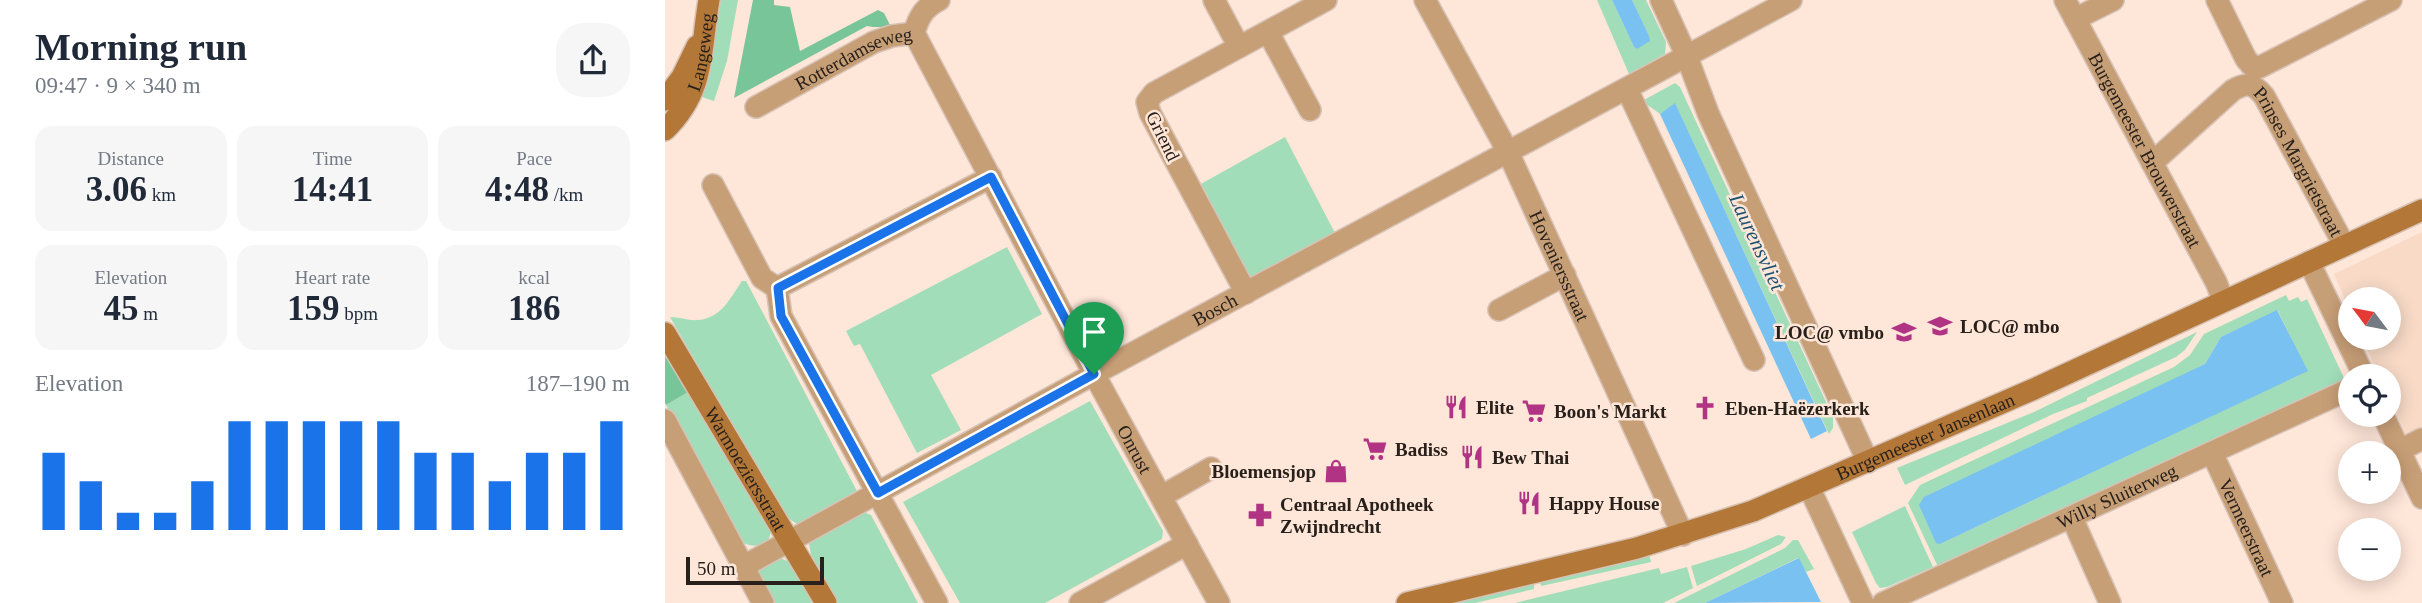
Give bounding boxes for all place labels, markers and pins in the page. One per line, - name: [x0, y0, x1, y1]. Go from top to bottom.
- pin: [1064, 302, 1124, 374]
- school or university icon: LOC@ mbo: [1926, 312, 1954, 340]
- place label: LOC@ mbo: [1960, 316, 2060, 337]
- school or university icon: LOC@ vmbo: [1890, 318, 1918, 346]
- place label: LOC@ vmbo: [1775, 322, 1884, 343]
- restaurant icon: Elite: [1442, 393, 1470, 421]
- church icon: Eben-Haëzerkerk: [1691, 394, 1719, 422]
- place label: Elite: [1476, 397, 1514, 418]
- supermarket icon: Boon's Markt: [1520, 397, 1548, 425]
- place label: Eben-Haëzerkerk: [1725, 398, 1870, 419]
- place label: Boon's Markt: [1554, 401, 1667, 422]
- supermarket icon: Badiss: [1361, 435, 1389, 463]
- place label: Badiss: [1395, 439, 1448, 460]
- restaurant icon: Bew Thai: [1458, 443, 1486, 471]
- place label: Bew Thai: [1492, 447, 1569, 468]
- shop icon: Bloemensjop: [1322, 457, 1350, 485]
- place label: Bloemensjop: [1212, 461, 1316, 482]
- restaurant icon: Happy House: [1515, 489, 1543, 517]
- place label: Happy House: [1549, 493, 1659, 514]
- place label: Centraal Apotheek Zwijndrecht: [1280, 494, 1434, 537]
- pharmacy icon: Centraal Apotheek Zwijndrecht: [1246, 501, 1274, 529]

